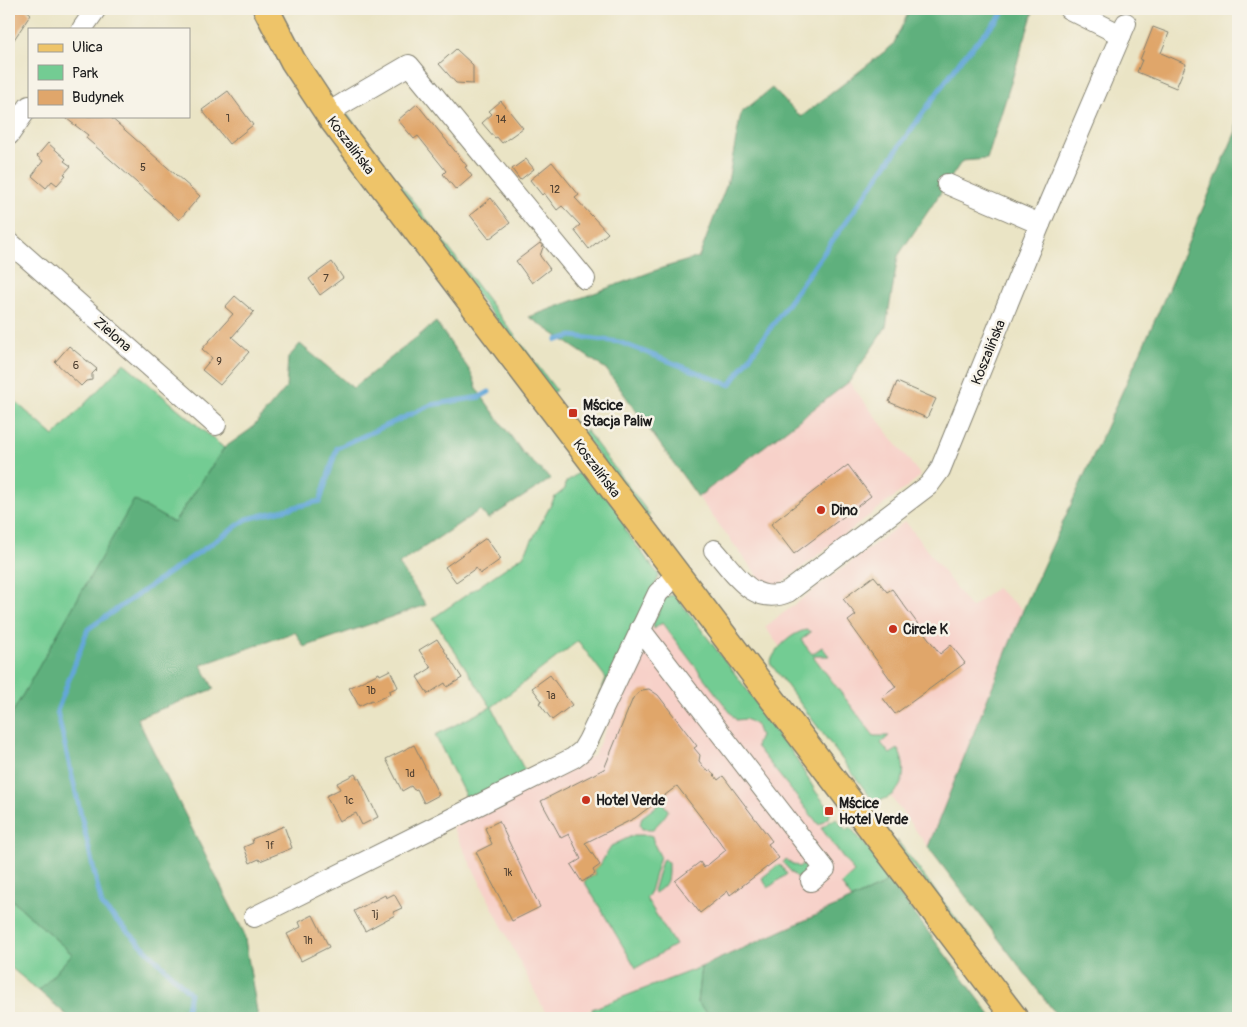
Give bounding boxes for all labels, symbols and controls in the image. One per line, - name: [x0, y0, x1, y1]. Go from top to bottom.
- legend: [28, 28, 190, 118]
- text: Ulica: [72, 38, 103, 57]
- text: Park: [72, 64, 99, 83]
- text: Budynek: [72, 88, 125, 107]
- house number: 1: [226, 112, 230, 125]
- street label: Koszalińska: [323, 113, 378, 178]
- house number: 14: [496, 113, 507, 126]
- house number: 5: [140, 161, 146, 174]
- house number: 12: [550, 183, 560, 196]
- house number: 7: [323, 272, 329, 285]
- street label: Zielona: [90, 313, 135, 355]
- street label: Koszalińska: [968, 317, 1009, 387]
- house number: 9: [216, 355, 222, 368]
- house number: 6: [73, 359, 79, 372]
- place label: Mścice Stacja Paliw: [583, 397, 653, 430]
- marker: Mścice Stacja Paliw: [567, 407, 579, 419]
- street label: Koszalińska: [569, 436, 624, 501]
- place label: Dino: [831, 502, 858, 519]
- marker: Dino: [815, 504, 827, 516]
- place label: Circle K: [903, 621, 949, 638]
- marker: Circle K: [887, 623, 899, 635]
- house number: 1b: [366, 684, 376, 697]
- house number: 1a: [546, 689, 556, 702]
- house number: 1d: [405, 767, 415, 780]
- place label: Hotel Verde: [596, 792, 666, 809]
- house number: 1c: [344, 794, 354, 807]
- marker: Hotel Verde: [580, 794, 592, 806]
- place label: Mścice Hotel Verde: [839, 795, 909, 828]
- marker: Mścice Hotel Verde: [823, 805, 835, 817]
- house number: 1f: [266, 839, 275, 852]
- house number: 1k: [504, 866, 513, 879]
- house number: 1j: [372, 908, 378, 921]
- house number: 1h: [303, 934, 313, 947]

